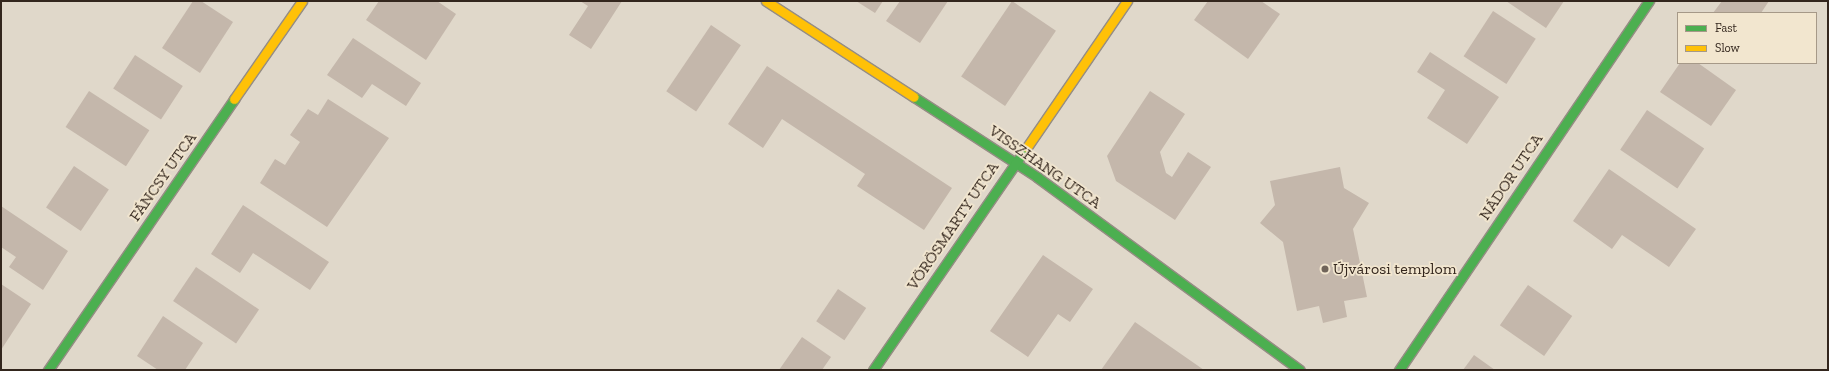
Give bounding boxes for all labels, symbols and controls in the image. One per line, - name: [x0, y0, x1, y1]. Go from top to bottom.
- legend: [1677, 12, 1817, 64]
- text: Fast: [1715, 21, 1737, 35]
- text: Slow: [1715, 41, 1740, 55]
- street label: VISSZHANG UTCA: [985, 121, 1105, 213]
- street label: FÁNCSY UTCA: [125, 129, 201, 225]
- street label: NÁDOR UTCA: [1475, 130, 1547, 224]
- street label: VÖRÖSMARTY UTCA: [903, 158, 1003, 294]
- place label: Újvárosi templom: [1333, 259, 1457, 279]
- marker: Újvárosi templom: [1320, 264, 1330, 274]

